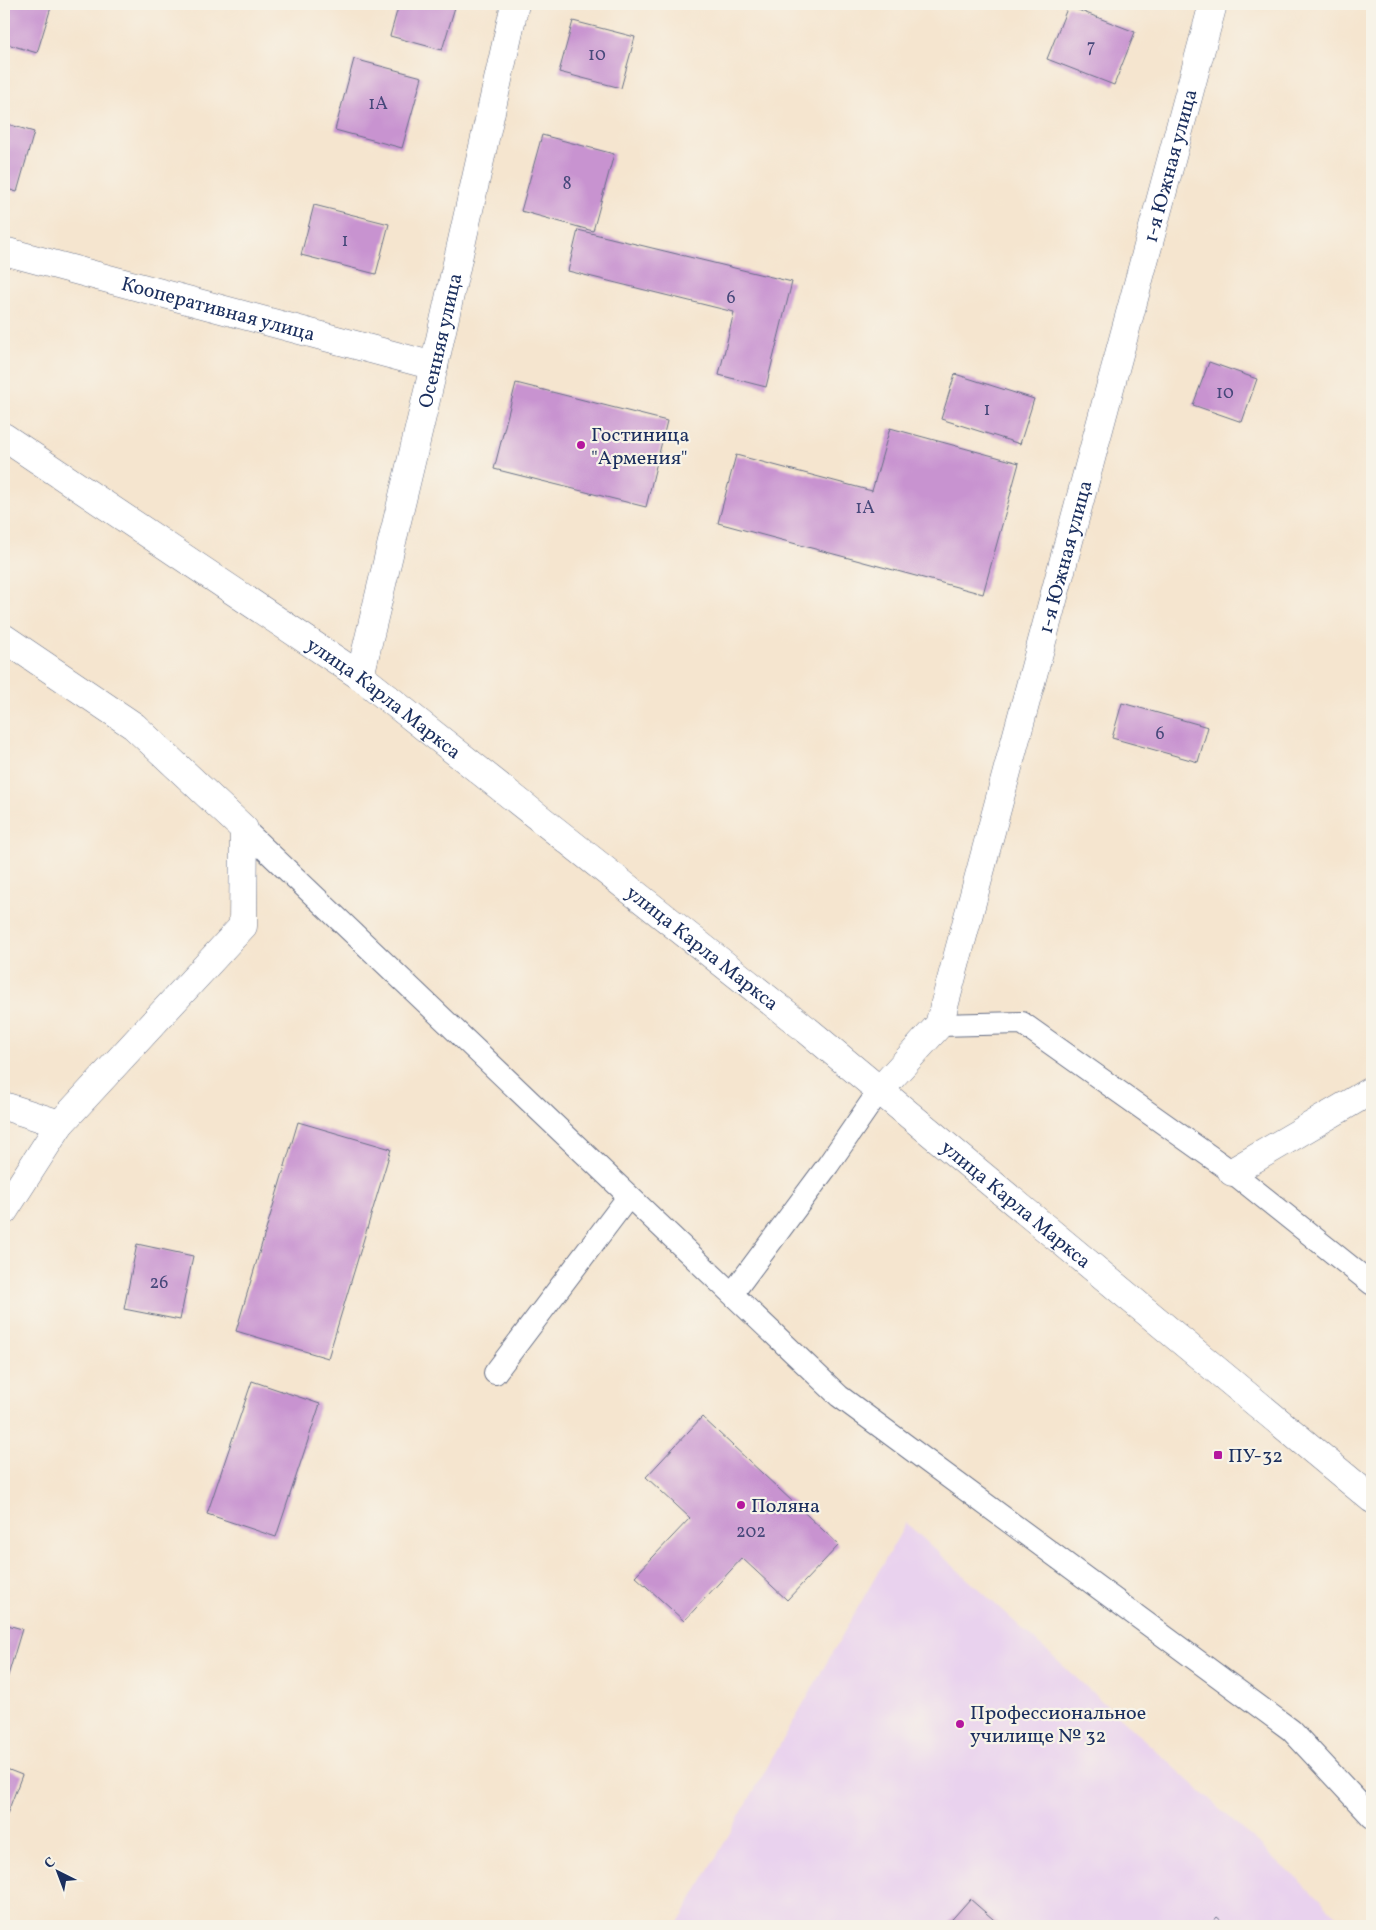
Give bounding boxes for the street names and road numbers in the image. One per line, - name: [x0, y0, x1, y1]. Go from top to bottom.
- street label: 1-я Южная улица: [1138, 86, 1206, 246]
- street label: Кооперативная улица: [118, 271, 318, 350]
- street label: Осенняя улица: [412, 271, 470, 411]
- street label: 1-я Южная улица: [1033, 477, 1101, 637]
- street label: улица Карла Маркса: [300, 632, 466, 767]
- street label: улица Карла Маркса: [619, 880, 784, 1018]
- street label: улица Карла Маркса: [934, 1135, 1096, 1276]

